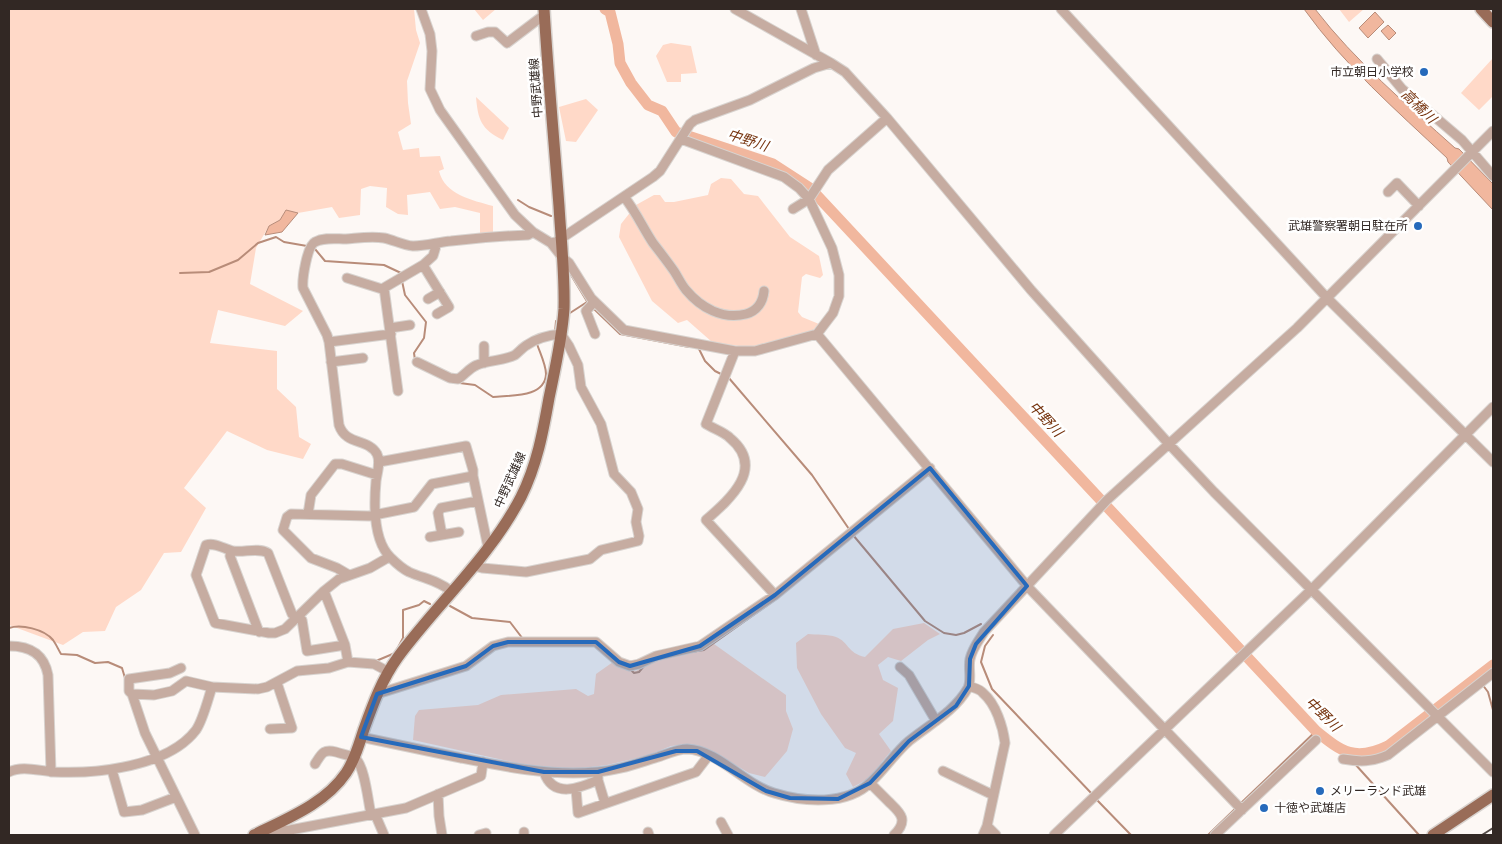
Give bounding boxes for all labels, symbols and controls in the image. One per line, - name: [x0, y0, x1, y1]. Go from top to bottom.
- street label: 中野武雄線: [527, 58, 545, 118]
- place label: 市立朝日小学校: [1330, 65, 1414, 79]
- marker: 市立朝日小学校: [1418, 66, 1430, 78]
- water label: 高橋川: [1398, 86, 1441, 128]
- water label: 中野川: [726, 126, 772, 155]
- place label: 武雄警察署朝日駐在所: [1288, 219, 1408, 233]
- marker: 武雄警察署朝日駐在所: [1412, 220, 1424, 232]
- water label: 中野川: [1026, 398, 1068, 441]
- street label: 中野武雄線: [491, 450, 529, 510]
- water label: 中野川: [1302, 694, 1345, 736]
- place label: メリーランド武雄: [1330, 784, 1426, 798]
- marker: メリーランド武雄: [1314, 785, 1326, 797]
- place label: 十徳や武雄店: [1274, 801, 1346, 815]
- marker: 十徳や武雄店: [1258, 802, 1270, 814]

